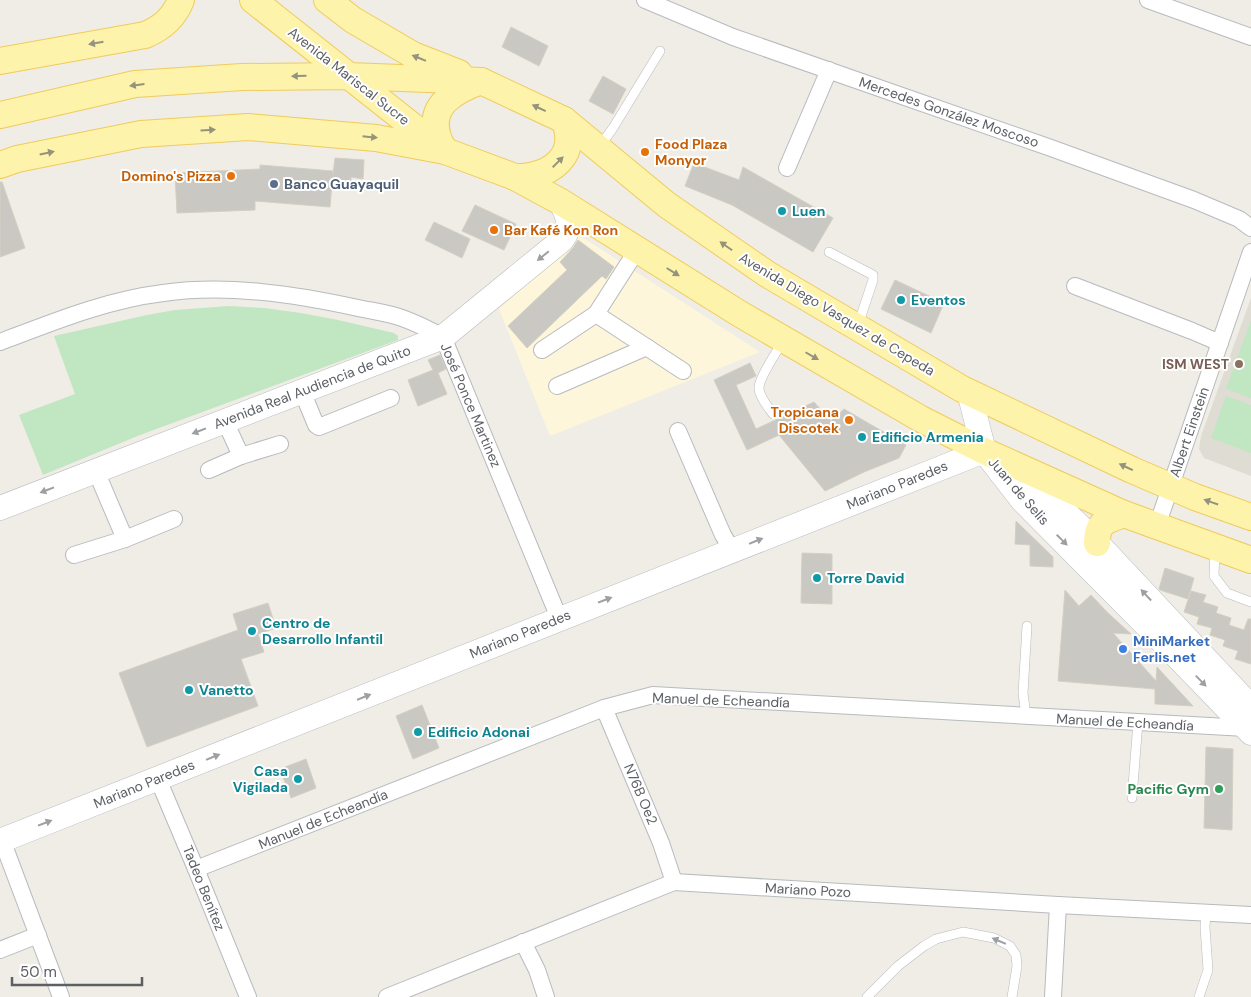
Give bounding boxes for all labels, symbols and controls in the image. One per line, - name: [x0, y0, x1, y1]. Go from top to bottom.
- street label: Avenida Mariscal Sucre: [285, 23, 413, 129]
- one-way arrow: [88, 40, 104, 48]
- one-way arrow: [412, 53, 426, 61]
- one-way arrow: [291, 73, 307, 81]
- street label: Mercedes González Moscoso: [857, 73, 1041, 151]
- one-way arrow: [128, 81, 144, 89]
- one-way arrow: [532, 104, 546, 112]
- one-way arrow: [200, 125, 216, 133]
- one-way arrow: [362, 133, 378, 141]
- place label: Food Plaza Monyor: [655, 135, 728, 169]
- marker: Food Plaza Monyor: [639, 146, 651, 158]
- one-way arrow: [40, 149, 55, 157]
- one-way arrow: [551, 157, 563, 169]
- place label: Domino's Pizza: [121, 167, 221, 185]
- marker: Domino's Pizza: [225, 170, 237, 182]
- place label: Banco Guayaquil: [284, 175, 399, 193]
- marker: Banco Guayaquil: [268, 178, 280, 190]
- place label: Luen: [792, 202, 826, 220]
- marker: Luen: [776, 205, 788, 217]
- place label: Bar Kafé Kon Ron: [504, 221, 618, 239]
- marker: Bar Kafé Kon Ron: [488, 224, 500, 236]
- one-way arrow: [719, 241, 732, 251]
- street label: Avenida Diego Vasquez de Cepeda: [736, 248, 938, 380]
- one-way arrow: [537, 250, 550, 261]
- one-way arrow: [666, 267, 679, 277]
- place label: Eventos: [911, 291, 966, 309]
- marker: Eventos: [895, 294, 907, 306]
- street label: José Ponce Martinez: [437, 340, 505, 470]
- street label: Avenida Real Audiencia de Quito: [211, 341, 413, 433]
- one-way arrow: [805, 351, 819, 360]
- place label: ISM WEST: [1162, 355, 1229, 373]
- marker: ISM WEST: [1233, 358, 1245, 370]
- street label: Albert Einstein: [1165, 385, 1213, 479]
- place label: Tropicana Discotek: [771, 403, 839, 437]
- marker: Tropicana Discotek: [843, 414, 855, 426]
- one-way arrow: [191, 427, 206, 435]
- place label: Edificio Armenia: [872, 428, 984, 446]
- marker: Edificio Armenia: [856, 431, 868, 443]
- street label: Juan de Selis: [985, 453, 1053, 529]
- street label: Mariano Paredes: [844, 456, 950, 514]
- one-way arrow: [1119, 463, 1133, 471]
- one-way arrow: [40, 487, 55, 494]
- one-way arrow: [1203, 498, 1218, 505]
- one-way arrow: [1056, 534, 1068, 546]
- one-way arrow: [749, 537, 764, 545]
- place label: Torre David: [827, 569, 905, 587]
- marker: Torre David: [811, 572, 823, 584]
- one-way arrow: [1140, 590, 1152, 602]
- one-way arrow: [598, 596, 612, 604]
- street label: Mariano Paredes: [467, 605, 573, 663]
- place label: Centro de Desarrollo Infantil: [262, 614, 383, 648]
- marker: Centro de Desarrollo Infantil: [246, 625, 258, 637]
- place label: MiniMarket Ferlis.net: [1133, 632, 1210, 666]
- marker: MiniMarket Ferlis.net: [1117, 643, 1129, 655]
- one-way arrow: [1194, 674, 1206, 686]
- place label: Vanetto: [199, 681, 254, 699]
- marker: Vanetto: [183, 684, 195, 696]
- street label: Manuel de Echeandía: [652, 689, 790, 711]
- one-way arrow: [357, 692, 371, 700]
- street label: Manuel de Echeandía: [1056, 709, 1194, 735]
- place label: Edificio Adonai: [428, 723, 530, 741]
- marker: Edificio Adonai: [412, 726, 424, 738]
- one-way arrow: [206, 753, 221, 761]
- street label: Mariano Paredes: [91, 755, 197, 813]
- street label: N76B Oe2: [620, 761, 662, 827]
- place label: Casa Vigilada: [233, 762, 288, 796]
- marker: Casa Vigilada: [292, 773, 304, 785]
- place label: Pacific Gym: [1127, 780, 1209, 798]
- marker: Pacific Gym: [1213, 783, 1225, 795]
- street label: Manuel de Echeandía: [256, 785, 390, 853]
- one-way arrow: [38, 819, 53, 826]
- street label: Tadeo Benítez: [179, 843, 229, 933]
- street label: Mariano Pozo: [764, 879, 852, 901]
- one-way arrow: [992, 936, 1006, 944]
- scale bar: [12, 954, 142, 986]
- text: 50 m: [20, 962, 57, 982]

